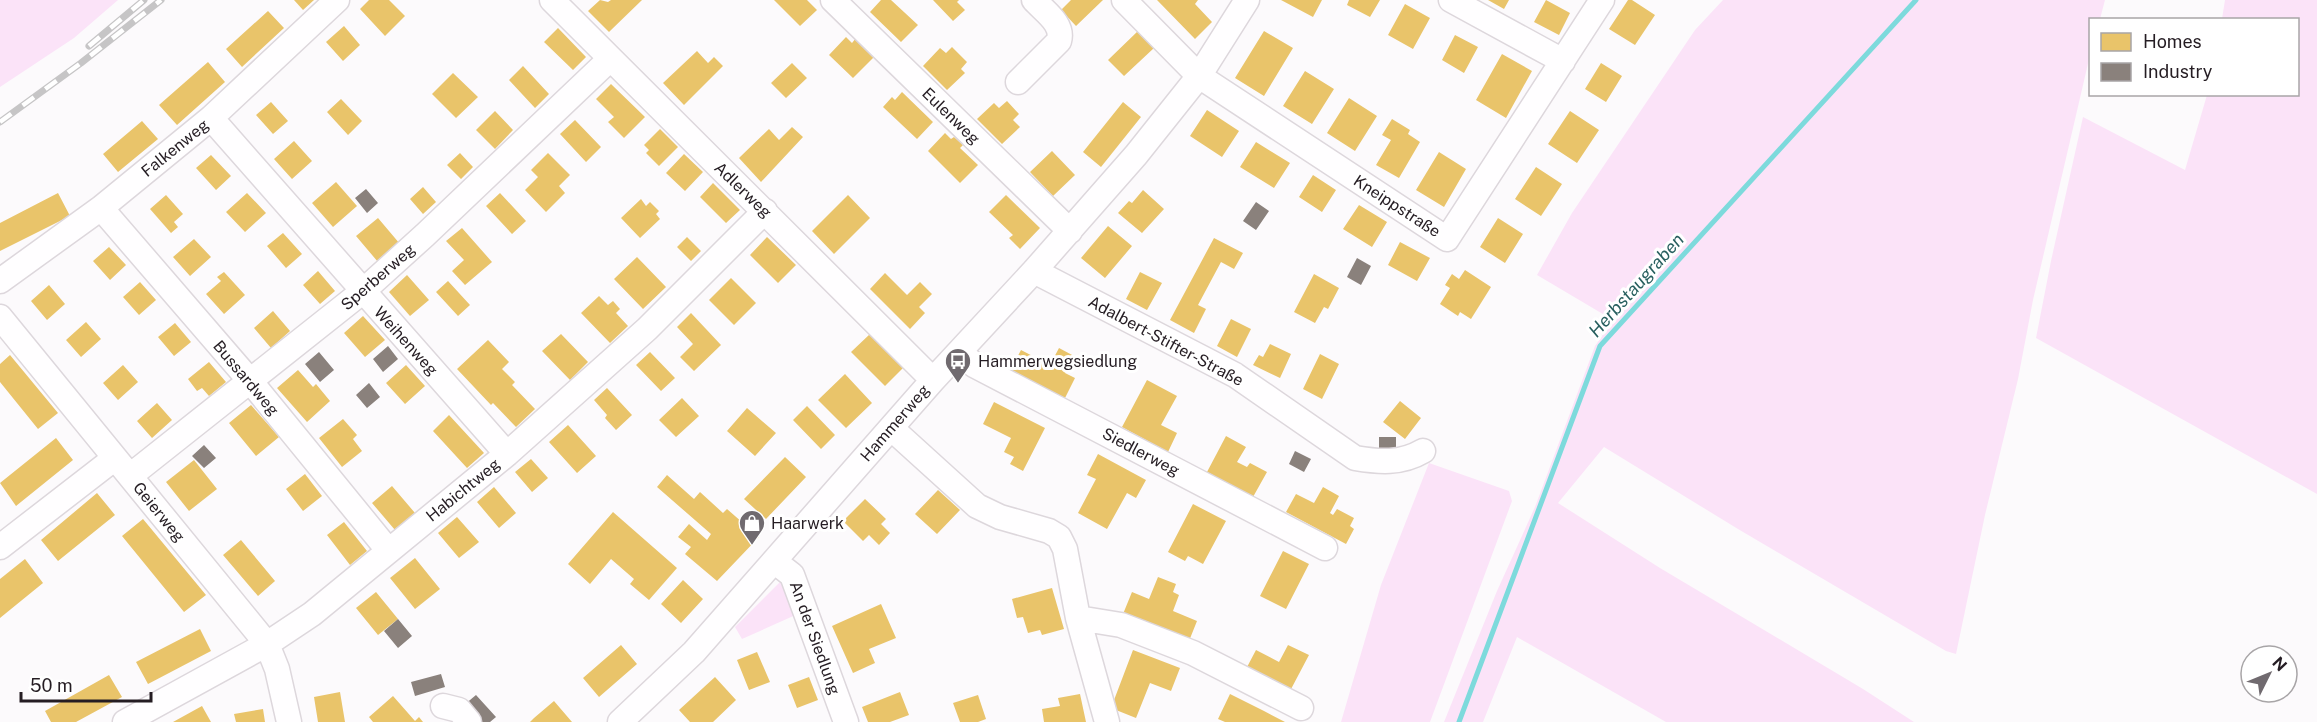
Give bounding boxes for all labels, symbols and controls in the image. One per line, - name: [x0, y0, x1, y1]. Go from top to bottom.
- legend: [2089, 18, 2299, 96]
- text: Homes: [2143, 31, 2202, 52]
- text: Industry: [2143, 61, 2213, 82]
- street label: Eulenweg: [918, 84, 984, 148]
- street label: Falkenweg: [138, 115, 212, 181]
- street label: Adlerweg: [710, 158, 776, 222]
- street label: Kneippstraße: [1350, 171, 1444, 241]
- water label: Herbstaugraben: [1584, 229, 1688, 341]
- street label: Sperberweg: [337, 240, 419, 314]
- street label: Adalbert-Stifter-Straße: [1085, 292, 1247, 390]
- street label: Weihenweg: [370, 303, 442, 379]
- street label: Bussardweg: [209, 337, 283, 419]
- bus stop icon: Hammerwegsiedlung: [943, 346, 973, 384]
- place label: Hammerwegsiedlung: [978, 352, 1137, 371]
- street label: Hammerweg: [856, 381, 934, 465]
- street label: Siedlerweg: [1099, 424, 1183, 480]
- street label: Habichtweg: [422, 454, 504, 526]
- street label: Geierweg: [129, 478, 189, 546]
- shop icon: Haarwerk: [737, 508, 767, 546]
- place label: Haarwerk: [771, 514, 844, 533]
- street label: An der Siedlung: [786, 579, 844, 697]
- north arrow: [2239, 644, 2299, 704]
- text: N: [2268, 653, 2291, 675]
- scale bar: [21, 665, 152, 703]
- text: 50 m: [30, 675, 73, 696]

